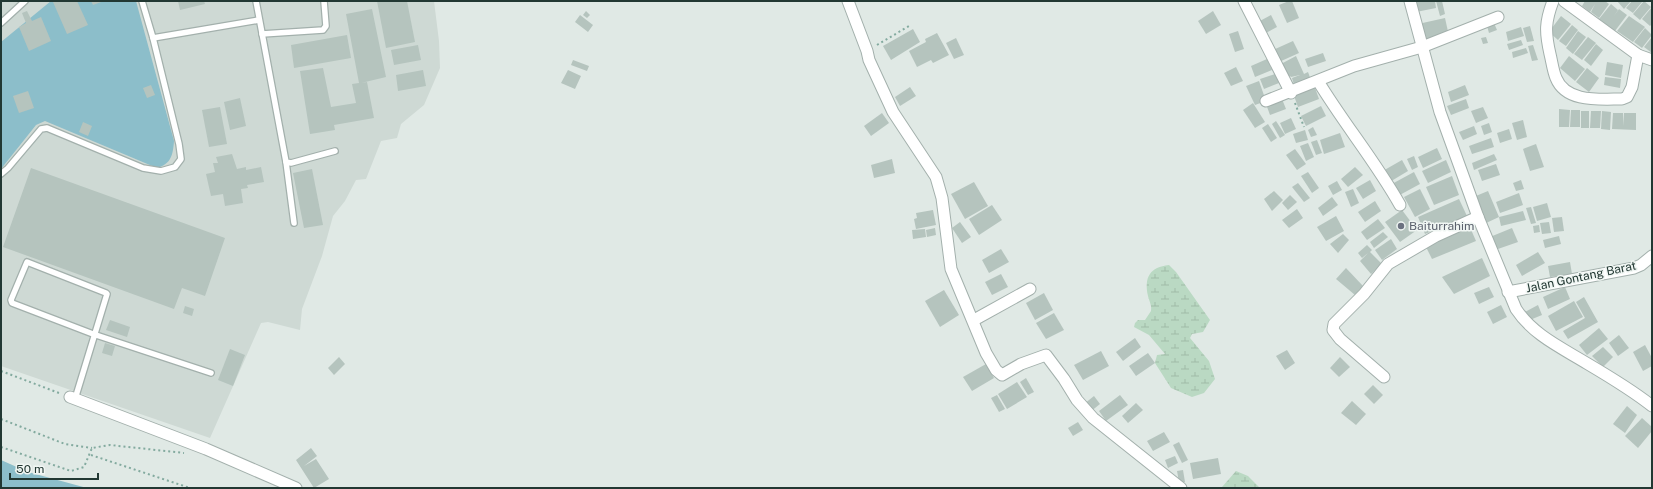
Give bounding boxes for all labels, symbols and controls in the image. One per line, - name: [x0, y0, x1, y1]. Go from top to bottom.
- place label: Baiturrahim: [1409, 219, 1474, 233]
- marker: Baiturrahim: [1396, 221, 1406, 231]
- street label: Jalan Gontang Barat: [1525, 258, 1638, 296]
- scale bar: [10, 455, 98, 481]
- text: 50 m: [16, 462, 44, 476]

